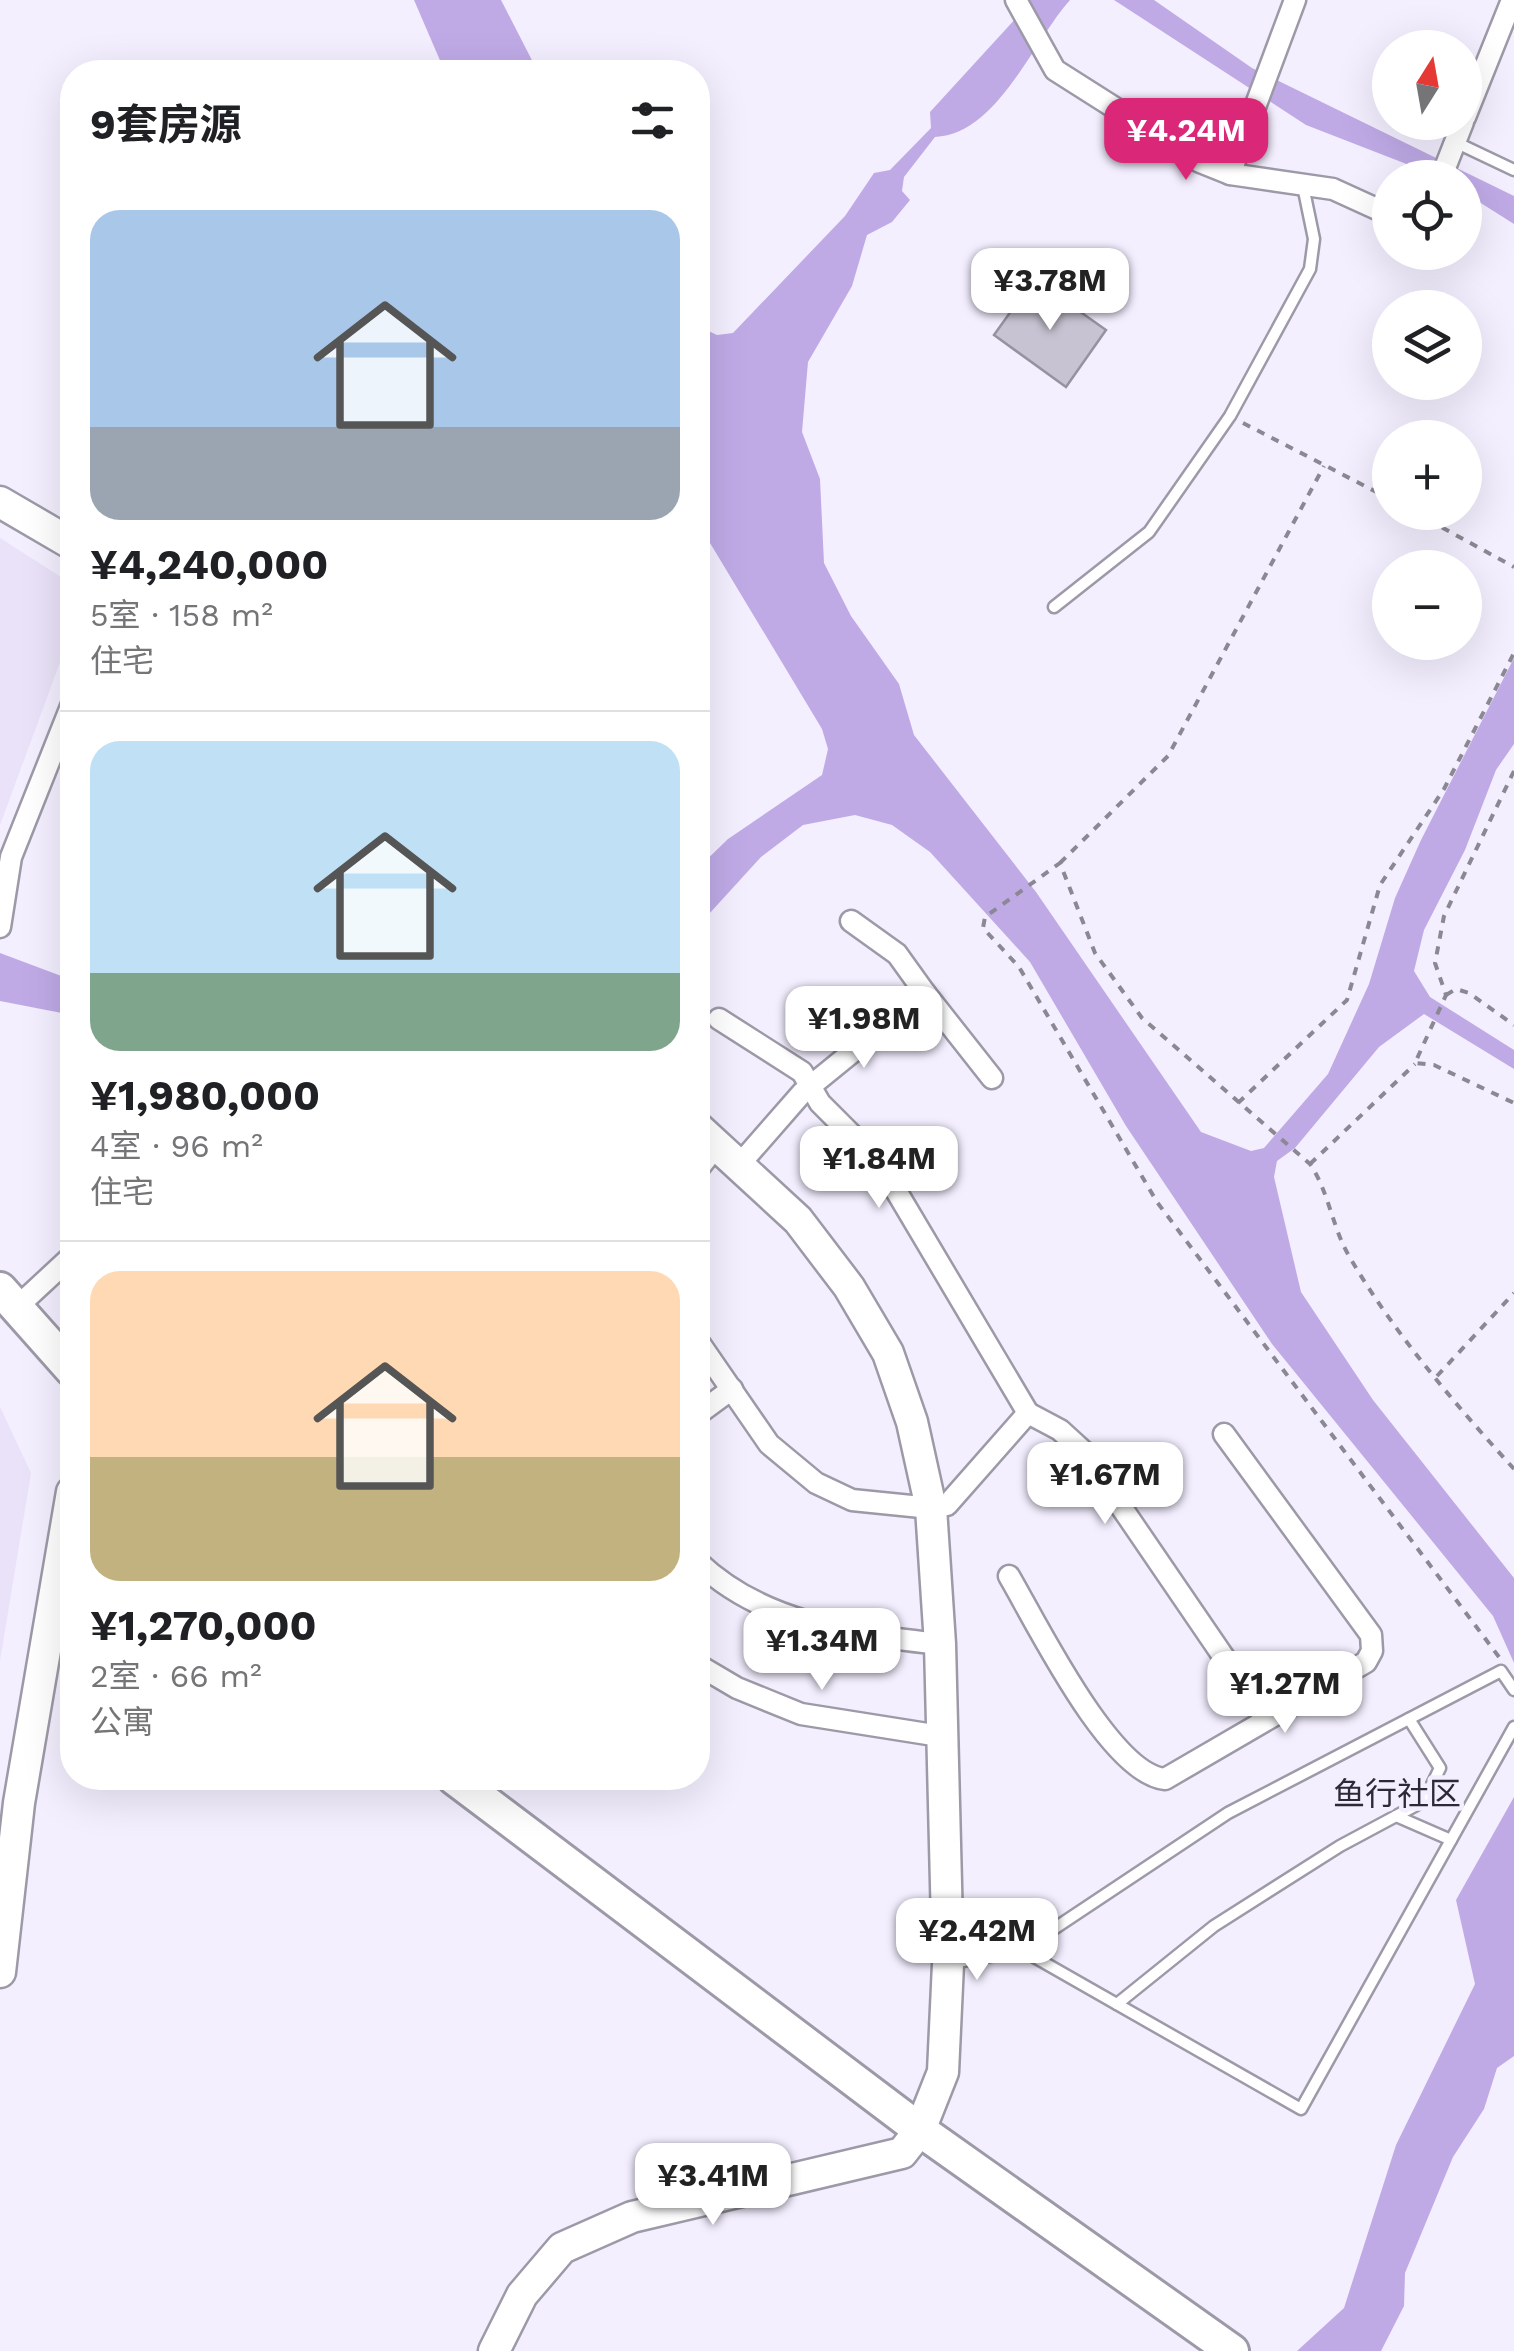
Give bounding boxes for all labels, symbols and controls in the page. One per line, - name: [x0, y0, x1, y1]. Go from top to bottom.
- north arrow: [1372, 30, 1482, 140]
- map controls: [1372, 30, 1482, 660]
- icon: filters: [625, 93, 680, 148]
- pin: ¥4.24M: [1105, 98, 1267, 183]
- text: 9套房源: [90, 100, 242, 149]
- text: ¥4.24M: [1126, 111, 1246, 149]
- button: locate: [1372, 160, 1482, 270]
- pin: ¥3.78M: [969, 248, 1131, 333]
- text: ¥3.78M: [993, 261, 1107, 299]
- icon: home: [295, 275, 475, 455]
- button: layers: [1372, 290, 1482, 400]
- button: +: [1372, 420, 1482, 530]
- text: ¥4,240,000: [90, 540, 328, 589]
- button: −: [1372, 550, 1482, 660]
- text: 5室 · 158 m²: [90, 596, 273, 634]
- text: 住宅: [90, 642, 154, 680]
- icon: home: [295, 806, 475, 986]
- pin: ¥1.98M: [783, 986, 945, 1071]
- text: ¥1.98M: [807, 999, 921, 1037]
- text: ¥1,980,000: [90, 1071, 320, 1120]
- pin: ¥1.84M: [798, 1126, 960, 1211]
- text: 4室 · 96 m²: [90, 1127, 263, 1165]
- text: ¥1.84M: [822, 1139, 936, 1177]
- text: 住宅: [90, 1173, 154, 1211]
- icon: home: [295, 1336, 475, 1516]
- pin: ¥1.67M: [1024, 1442, 1186, 1527]
- text: ¥1.67M: [1049, 1455, 1161, 1493]
- text: ¥1,270,000: [90, 1601, 317, 1650]
- pin: ¥1.34M: [741, 1608, 903, 1693]
- text: ¥1.34M: [765, 1621, 879, 1659]
- pin: ¥1.27M: [1204, 1651, 1366, 1736]
- text: 2室 · 66 m²: [90, 1657, 262, 1695]
- text: ¥1.27M: [1229, 1664, 1341, 1702]
- text: 公寓: [90, 1703, 154, 1741]
- district label: 鱼行社区: [1333, 1775, 1461, 1813]
- pin: ¥2.42M: [896, 1898, 1058, 1983]
- text: ¥2.42M: [918, 1911, 1036, 1949]
- pin: ¥3.41M: [632, 2143, 794, 2228]
- text: ¥3.41M: [657, 2156, 769, 2194]

